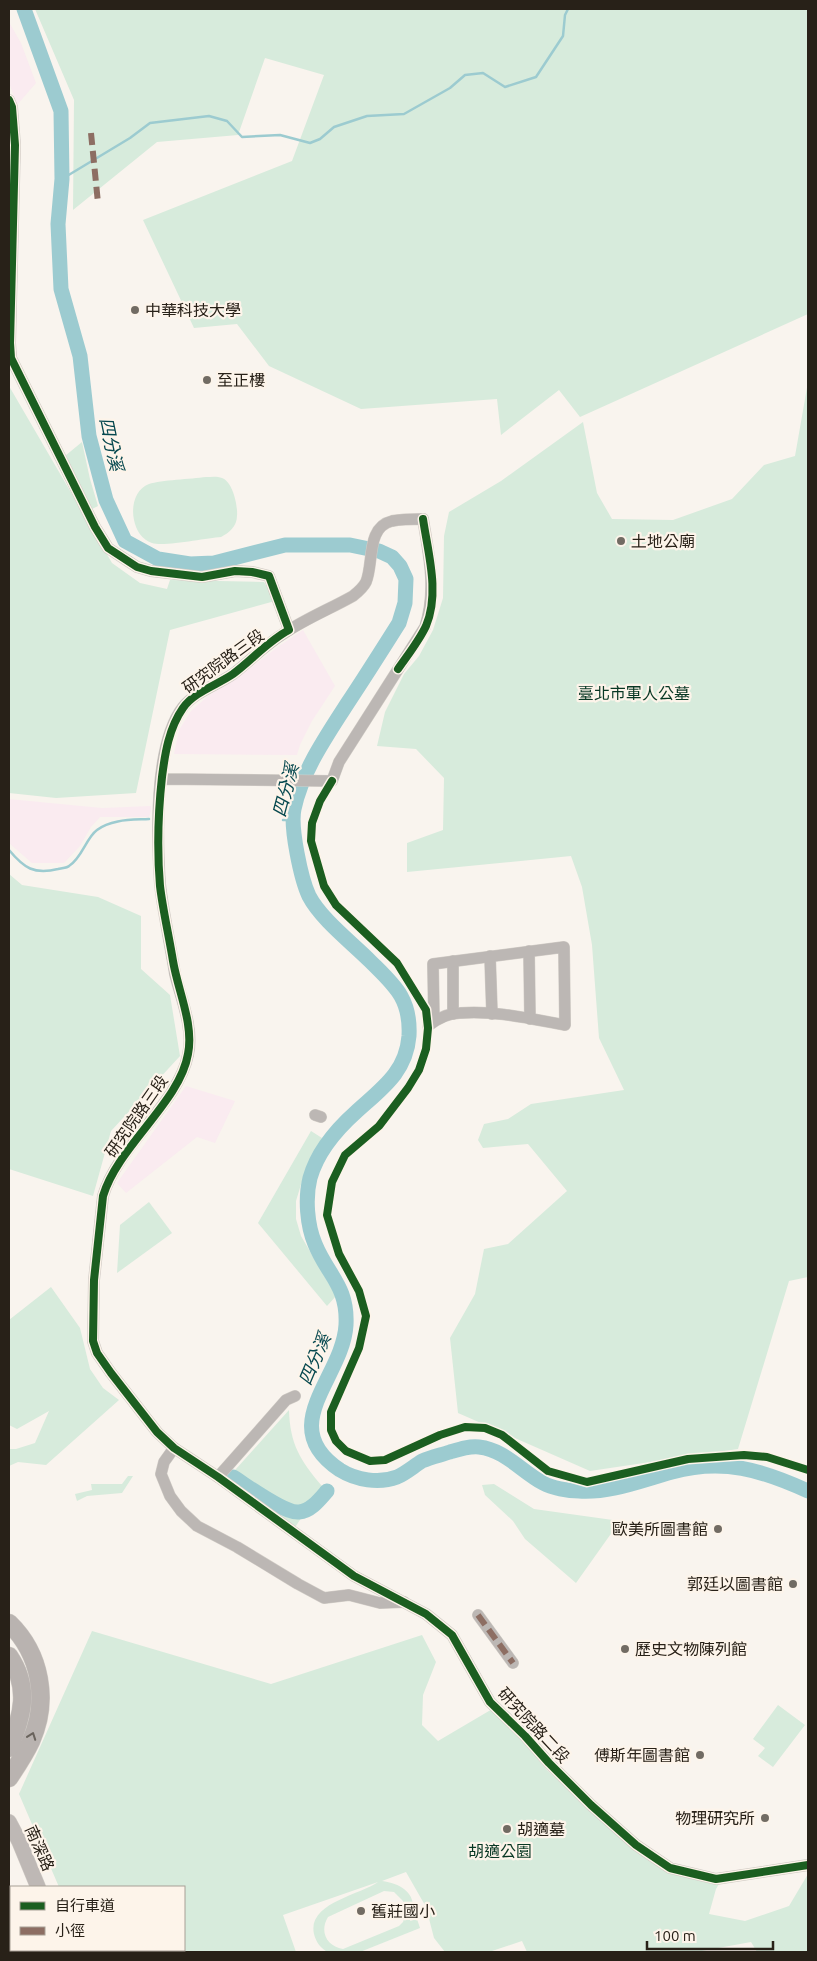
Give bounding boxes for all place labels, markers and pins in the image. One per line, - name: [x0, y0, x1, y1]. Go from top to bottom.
- place label: 中華科技大學: [145, 301, 241, 319]
- marker: 中華科技大學: [129, 304, 141, 316]
- place label: 至正樓: [217, 371, 265, 389]
- marker: 至正樓: [201, 374, 213, 386]
- place label: 土地公廟: [631, 532, 695, 550]
- marker: 土地公廟: [615, 535, 627, 547]
- place label: 歐美所圖書館: [612, 1520, 708, 1538]
- marker: 歐美所圖書館: [712, 1523, 724, 1535]
- place label: 郭廷以圖書館: [687, 1575, 783, 1593]
- marker: 郭廷以圖書館: [787, 1578, 799, 1590]
- place label: 歷史文物陳列館: [635, 1640, 747, 1658]
- marker: 歷史文物陳列館: [619, 1643, 631, 1655]
- place label: 傅斯年圖書館: [594, 1746, 690, 1764]
- marker: 傅斯年圖書館: [694, 1749, 706, 1761]
- place label: 物理研究所: [675, 1809, 755, 1827]
- marker: 物理研究所: [759, 1812, 771, 1824]
- place label: 胡適墓: [517, 1820, 565, 1838]
- marker: 胡適墓: [501, 1823, 513, 1835]
- place label: 舊莊國小: [371, 1902, 435, 1920]
- marker: 舊莊國小: [355, 1905, 367, 1917]

